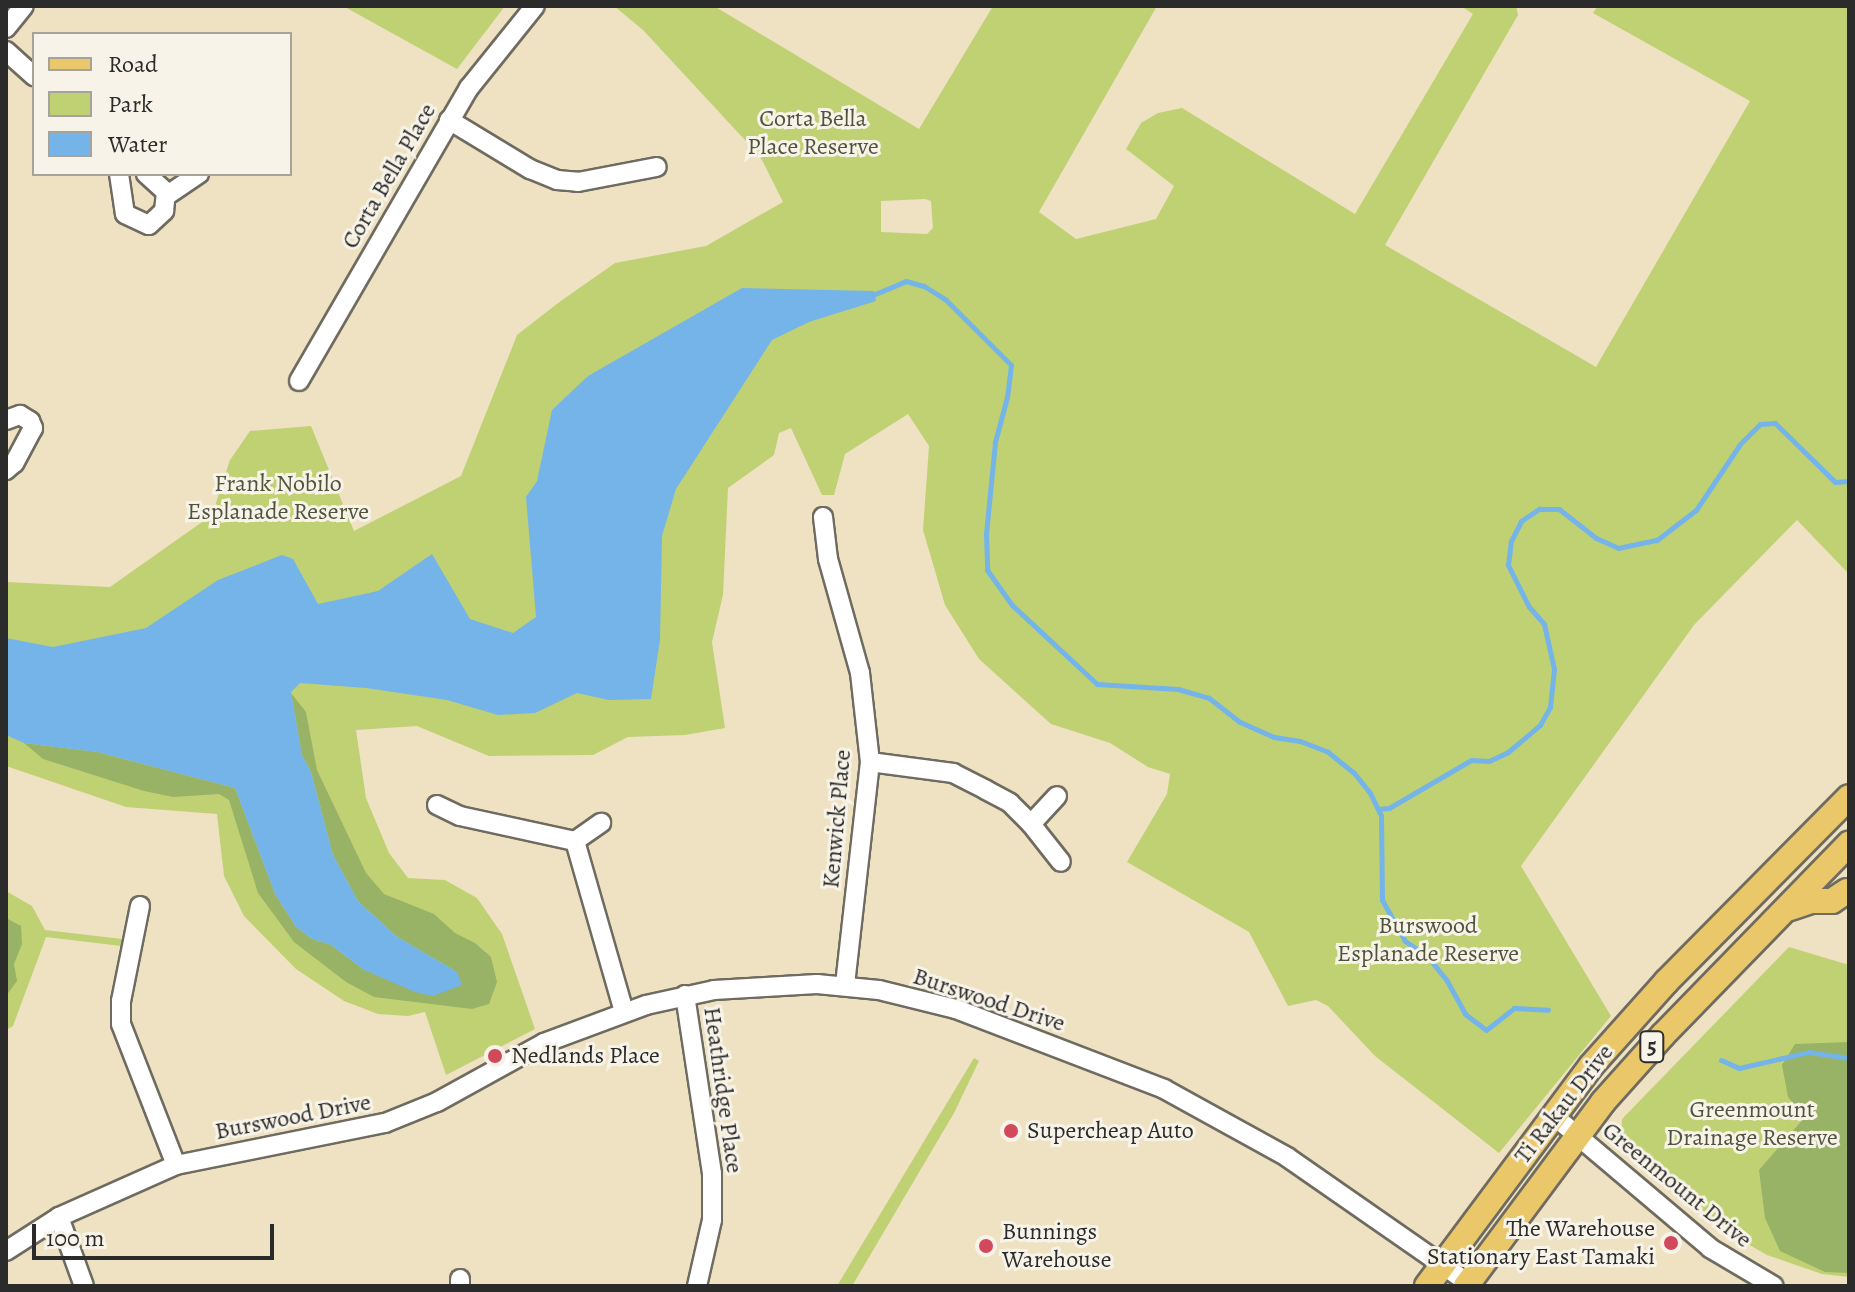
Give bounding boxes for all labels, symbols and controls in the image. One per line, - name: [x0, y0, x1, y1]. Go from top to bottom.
- legend: [32, 32, 292, 176]
- text: Road: [108, 48, 158, 80]
- text: Park: [108, 88, 153, 120]
- street label: Corta Bella Place: [336, 98, 442, 254]
- park label: Corta Bella Place Reserve: [747, 105, 879, 161]
- text: Water: [108, 128, 168, 160]
- park label: Frank Nobilo Esplanade Reserve: [187, 470, 369, 526]
- street label: Kenwick Place: [817, 748, 857, 890]
- park label: Burswood Esplanade Reserve: [1337, 912, 1519, 968]
- street label: Burswood Drive: [909, 962, 1069, 1038]
- street label: Heathridge Place: [697, 1005, 749, 1175]
- road number: 5: [1638, 1029, 1666, 1065]
- street label: Ti Rakau Drive: [1508, 1039, 1620, 1169]
- place label: Nedlands Place: [511, 1042, 660, 1070]
- marker: Nedlands Place: [486, 1047, 504, 1065]
- street label: Burswood Drive: [213, 1088, 373, 1146]
- park label: Greenmount Drainage Reserve: [1666, 1096, 1838, 1152]
- street label: Greenmount Drive: [1597, 1116, 1757, 1254]
- place label: Supercheap Auto: [1027, 1117, 1194, 1145]
- marker: Supercheap Auto: [1002, 1122, 1020, 1140]
- scale bar: [36, 1208, 278, 1258]
- place label: The Warehouse Stationary East Tamaki: [1427, 1215, 1655, 1271]
- place label: Bunnings Warehouse: [1002, 1218, 1111, 1274]
- text: 100 m: [46, 1222, 105, 1254]
- marker: The Warehouse Stationary East Tamaki: [1662, 1234, 1680, 1252]
- marker: Bunnings Warehouse: [977, 1237, 995, 1255]

